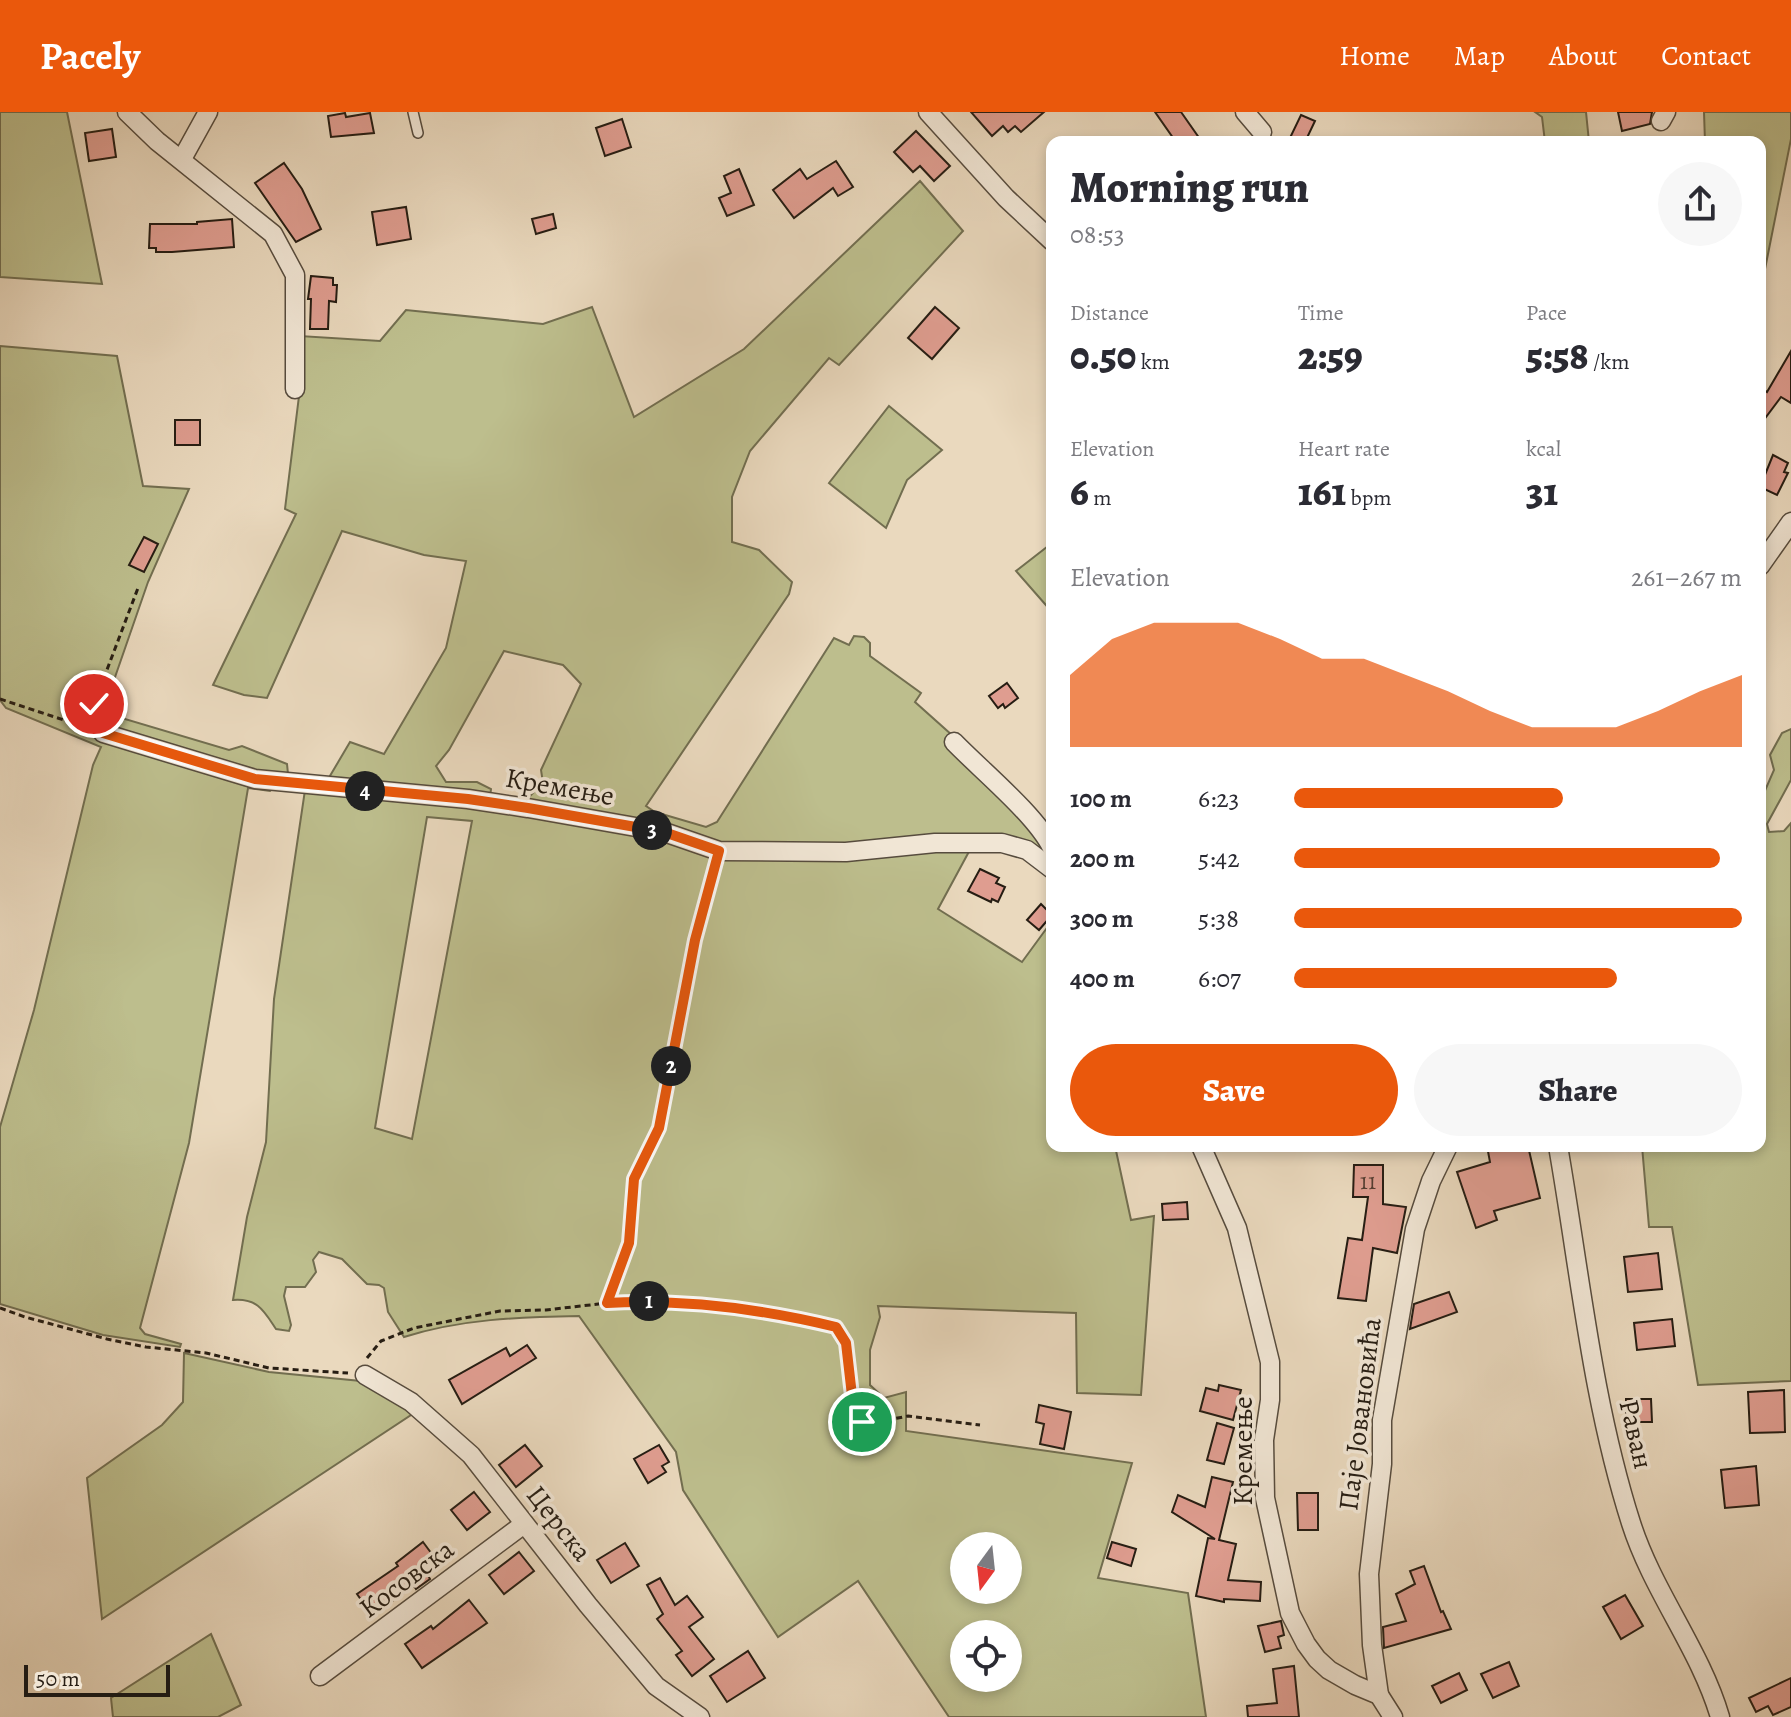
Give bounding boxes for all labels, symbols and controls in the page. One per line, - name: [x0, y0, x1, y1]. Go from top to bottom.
- text: Pacely: [40, 30, 140, 82]
- text: Home: [1339, 37, 1410, 75]
- text: Map: [1454, 37, 1505, 75]
- text: About: [1549, 37, 1617, 75]
- text: Contact: [1661, 37, 1751, 75]
- text: Morning run: [1070, 157, 1309, 217]
- button: share: [1658, 162, 1742, 246]
- text: 08:53: [1070, 217, 1125, 252]
- text: Distance: [1070, 298, 1149, 328]
- text: Time: [1298, 298, 1344, 328]
- text: Pace: [1526, 298, 1567, 328]
- text: 0.50: [1070, 328, 1136, 383]
- text: 2:59: [1298, 328, 1363, 383]
- text: 5:58: [1526, 328, 1589, 383]
- text: km: [1136, 347, 1170, 377]
- text: /km: [1589, 347, 1629, 377]
- text: Elevation: [1070, 434, 1154, 464]
- text: Heart rate: [1298, 434, 1390, 464]
- text: kcal: [1526, 434, 1561, 464]
- text: 6: [1070, 464, 1089, 519]
- text: 161: [1298, 464, 1346, 519]
- text: 31: [1526, 464, 1558, 519]
- text: m: [1089, 483, 1111, 513]
- text: bpm: [1346, 483, 1392, 513]
- text: Elevation: [1070, 560, 1170, 595]
- text: 261–267 m: [1631, 560, 1742, 595]
- pin: [60, 670, 128, 738]
- icon: check: [72, 682, 116, 726]
- street label: Кремење: [503, 759, 617, 815]
- pin: 4: [345, 771, 385, 811]
- text: 4: [360, 776, 370, 806]
- text: 100 m: [1070, 781, 1132, 816]
- text: 6:23: [1198, 781, 1239, 816]
- pin: 3: [632, 810, 672, 850]
- text: 3: [647, 815, 657, 845]
- text: 200 m: [1070, 841, 1135, 876]
- text: 5:42: [1198, 841, 1240, 876]
- text: 300 m: [1070, 901, 1134, 936]
- text: 5:38: [1198, 901, 1239, 936]
- text: 400 m: [1070, 961, 1135, 996]
- text: 6:07: [1198, 961, 1241, 996]
- button: Save: [1070, 1044, 1398, 1136]
- button: Share: [1414, 1044, 1742, 1136]
- pin: 2: [651, 1046, 691, 1086]
- text: 2: [666, 1051, 676, 1081]
- house number: 11: [1360, 1165, 1376, 1197]
- pin: 1: [629, 1281, 669, 1321]
- text: 1: [645, 1286, 653, 1316]
- street label: Паје Јовановића: [1329, 1315, 1391, 1513]
- pin: [828, 1388, 896, 1456]
- street label: Кремење: [1224, 1396, 1262, 1506]
- street label: Раван: [1610, 1396, 1662, 1473]
- icon: arrive: [840, 1400, 884, 1444]
- street label: Церска: [518, 1478, 601, 1569]
- street label: Косовска: [351, 1531, 462, 1627]
- north arrow: [950, 1532, 1022, 1604]
- map controls: [950, 1532, 1022, 1692]
- button: locate: [950, 1620, 1022, 1692]
- scale bar: [24, 1661, 170, 1697]
- text: 50 m: [36, 1664, 80, 1694]

